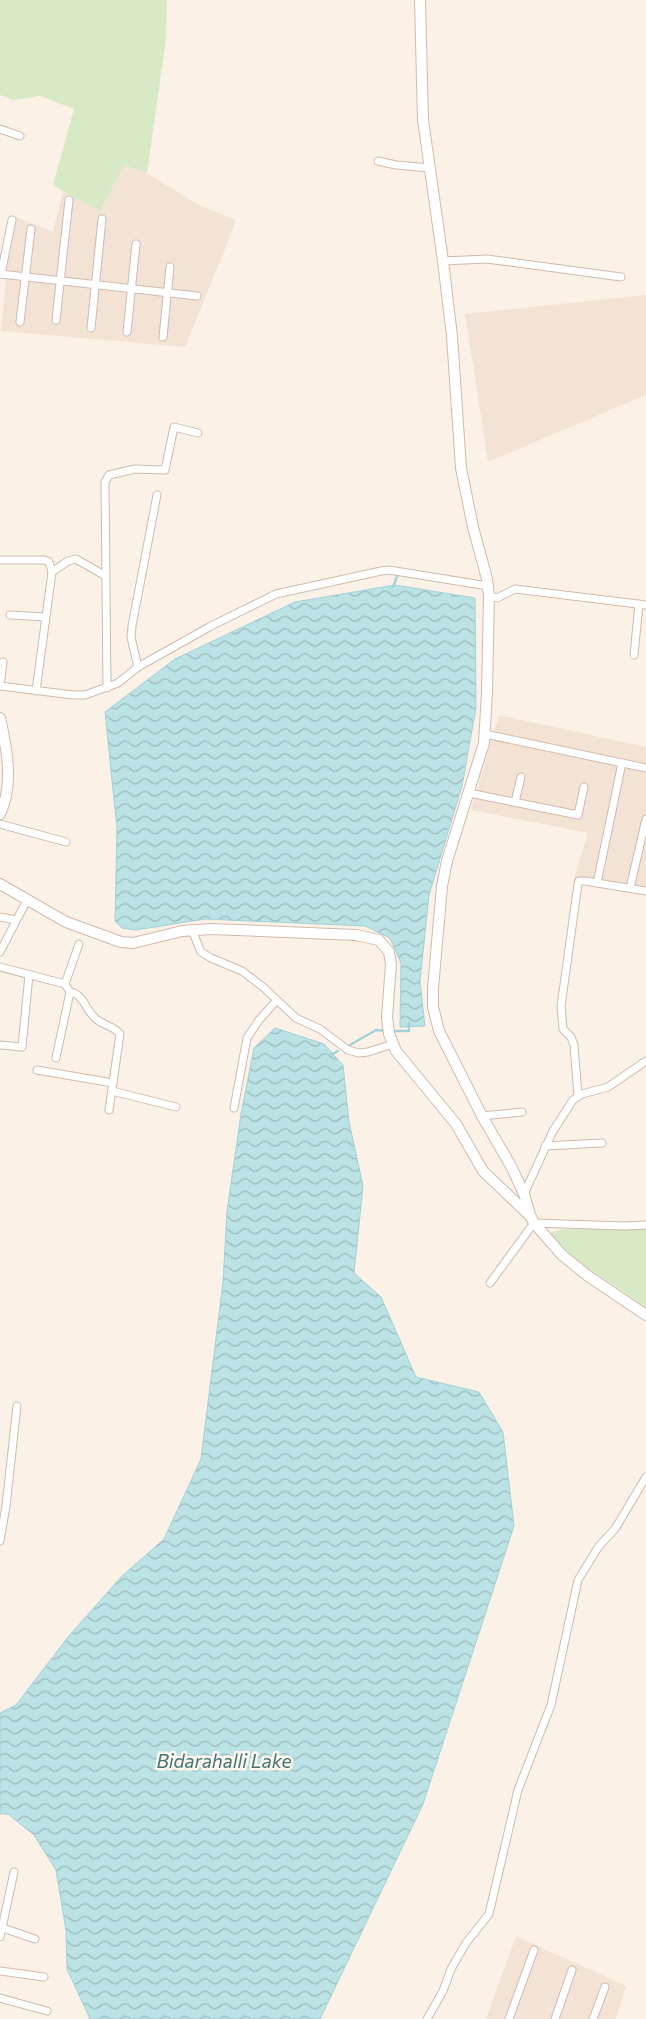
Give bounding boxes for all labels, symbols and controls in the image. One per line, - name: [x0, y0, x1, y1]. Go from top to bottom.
- water label: Bidarahalli Lake: [156, 1749, 292, 1772]

